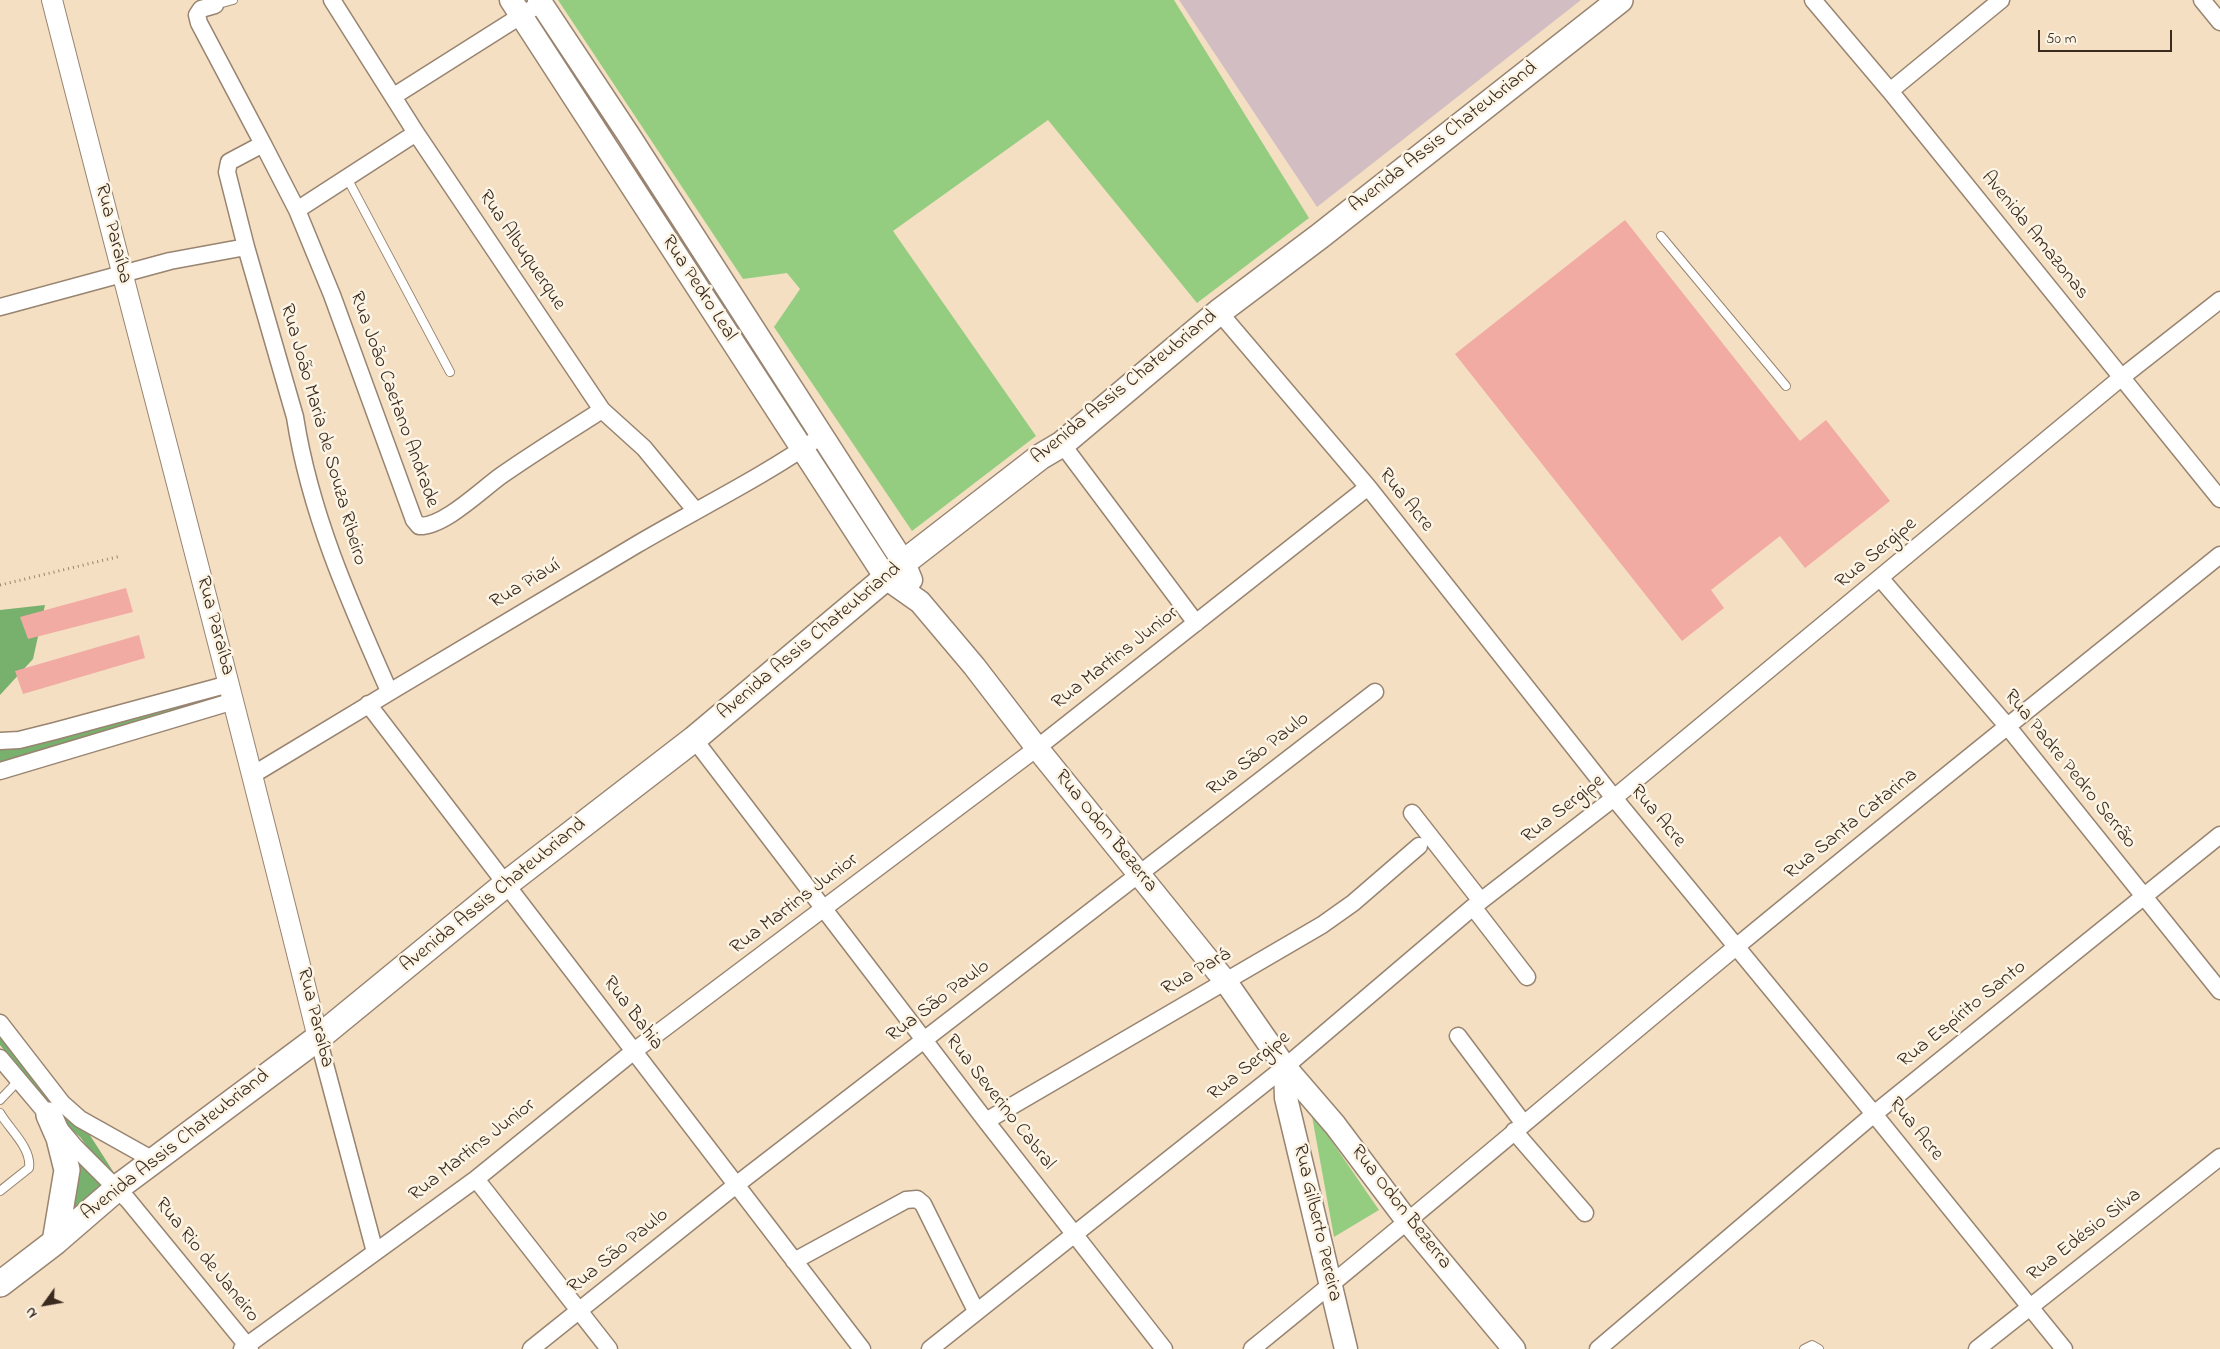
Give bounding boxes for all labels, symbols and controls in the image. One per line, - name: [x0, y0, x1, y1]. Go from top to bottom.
- scale bar: [2040, 20, 2174, 52]
- text: 50 m: [2046, 28, 2076, 50]
- street label: Avenida Assis Chateubriand: [1345, 57, 1543, 219]
- street label: Avenida Amazonas: [1975, 167, 2093, 305]
- street label: Rua Paraíba: [88, 182, 136, 286]
- street label: Rua Albuquerque: [472, 187, 570, 315]
- street label: Rua Pedro Leal: [655, 232, 741, 346]
- street label: Rua João Caetano Andrade: [343, 289, 443, 511]
- street label: Rua João Maria de Souza Ribeiro: [273, 302, 371, 568]
- street label: Avenida Assis Chateubriand: [1027, 306, 1223, 470]
- street label: Rua Acre: [1372, 464, 1438, 538]
- street label: Rua Sergipe: [1831, 513, 1923, 595]
- street label: Rua Piauí: [486, 555, 566, 615]
- street label: Avenida Assis Chateubriand: [713, 558, 907, 726]
- street label: Rua Paraíba: [189, 574, 239, 678]
- street label: Rua Martins Junior: [1048, 602, 1184, 716]
- street label: Rua Padre Pedro Serrão: [1997, 686, 2141, 854]
- street label: Rua São Paulo: [1203, 708, 1315, 802]
- street label: Rua Santa Catarina: [1781, 764, 1923, 886]
- street label: Rua Odon Bezerra: [1048, 766, 1162, 898]
- street label: Rua Sergipe: [1518, 770, 1610, 850]
- street label: Rua Acre: [1624, 781, 1690, 853]
- street label: Avenida Assis Chateubriand: [396, 814, 592, 978]
- street label: Rua Martins Junior: [726, 849, 864, 961]
- street label: Rua Pará: [1158, 944, 1236, 1002]
- street label: Rua São Paulo: [883, 955, 995, 1049]
- street label: Rua Espírito Santo: [1894, 956, 2032, 1074]
- street label: Rua Paraíba: [290, 966, 338, 1070]
- street label: Rua Bahia: [596, 972, 668, 1056]
- street label: Rua Sergipe: [1204, 1027, 1296, 1107]
- street label: Rua Severino Cabral: [939, 1031, 1059, 1175]
- street label: Avenida Assis Chateubriand: [77, 1065, 275, 1227]
- street label: Rua Acre: [1882, 1093, 1948, 1167]
- street label: Rua Martins Junior: [405, 1094, 541, 1208]
- street label: Rua Odon Bezerra: [1344, 1141, 1456, 1275]
- street label: Rua Gilberto Pereira: [1286, 1142, 1346, 1304]
- street label: Rua Edésio Silva: [2023, 1184, 2147, 1288]
- street label: Rua Rio de Janeiro: [149, 1194, 263, 1328]
- street label: Rua São Paulo: [564, 1204, 674, 1300]
- north arrow: [20, 1279, 70, 1329]
- text: N: [20, 1303, 43, 1322]

